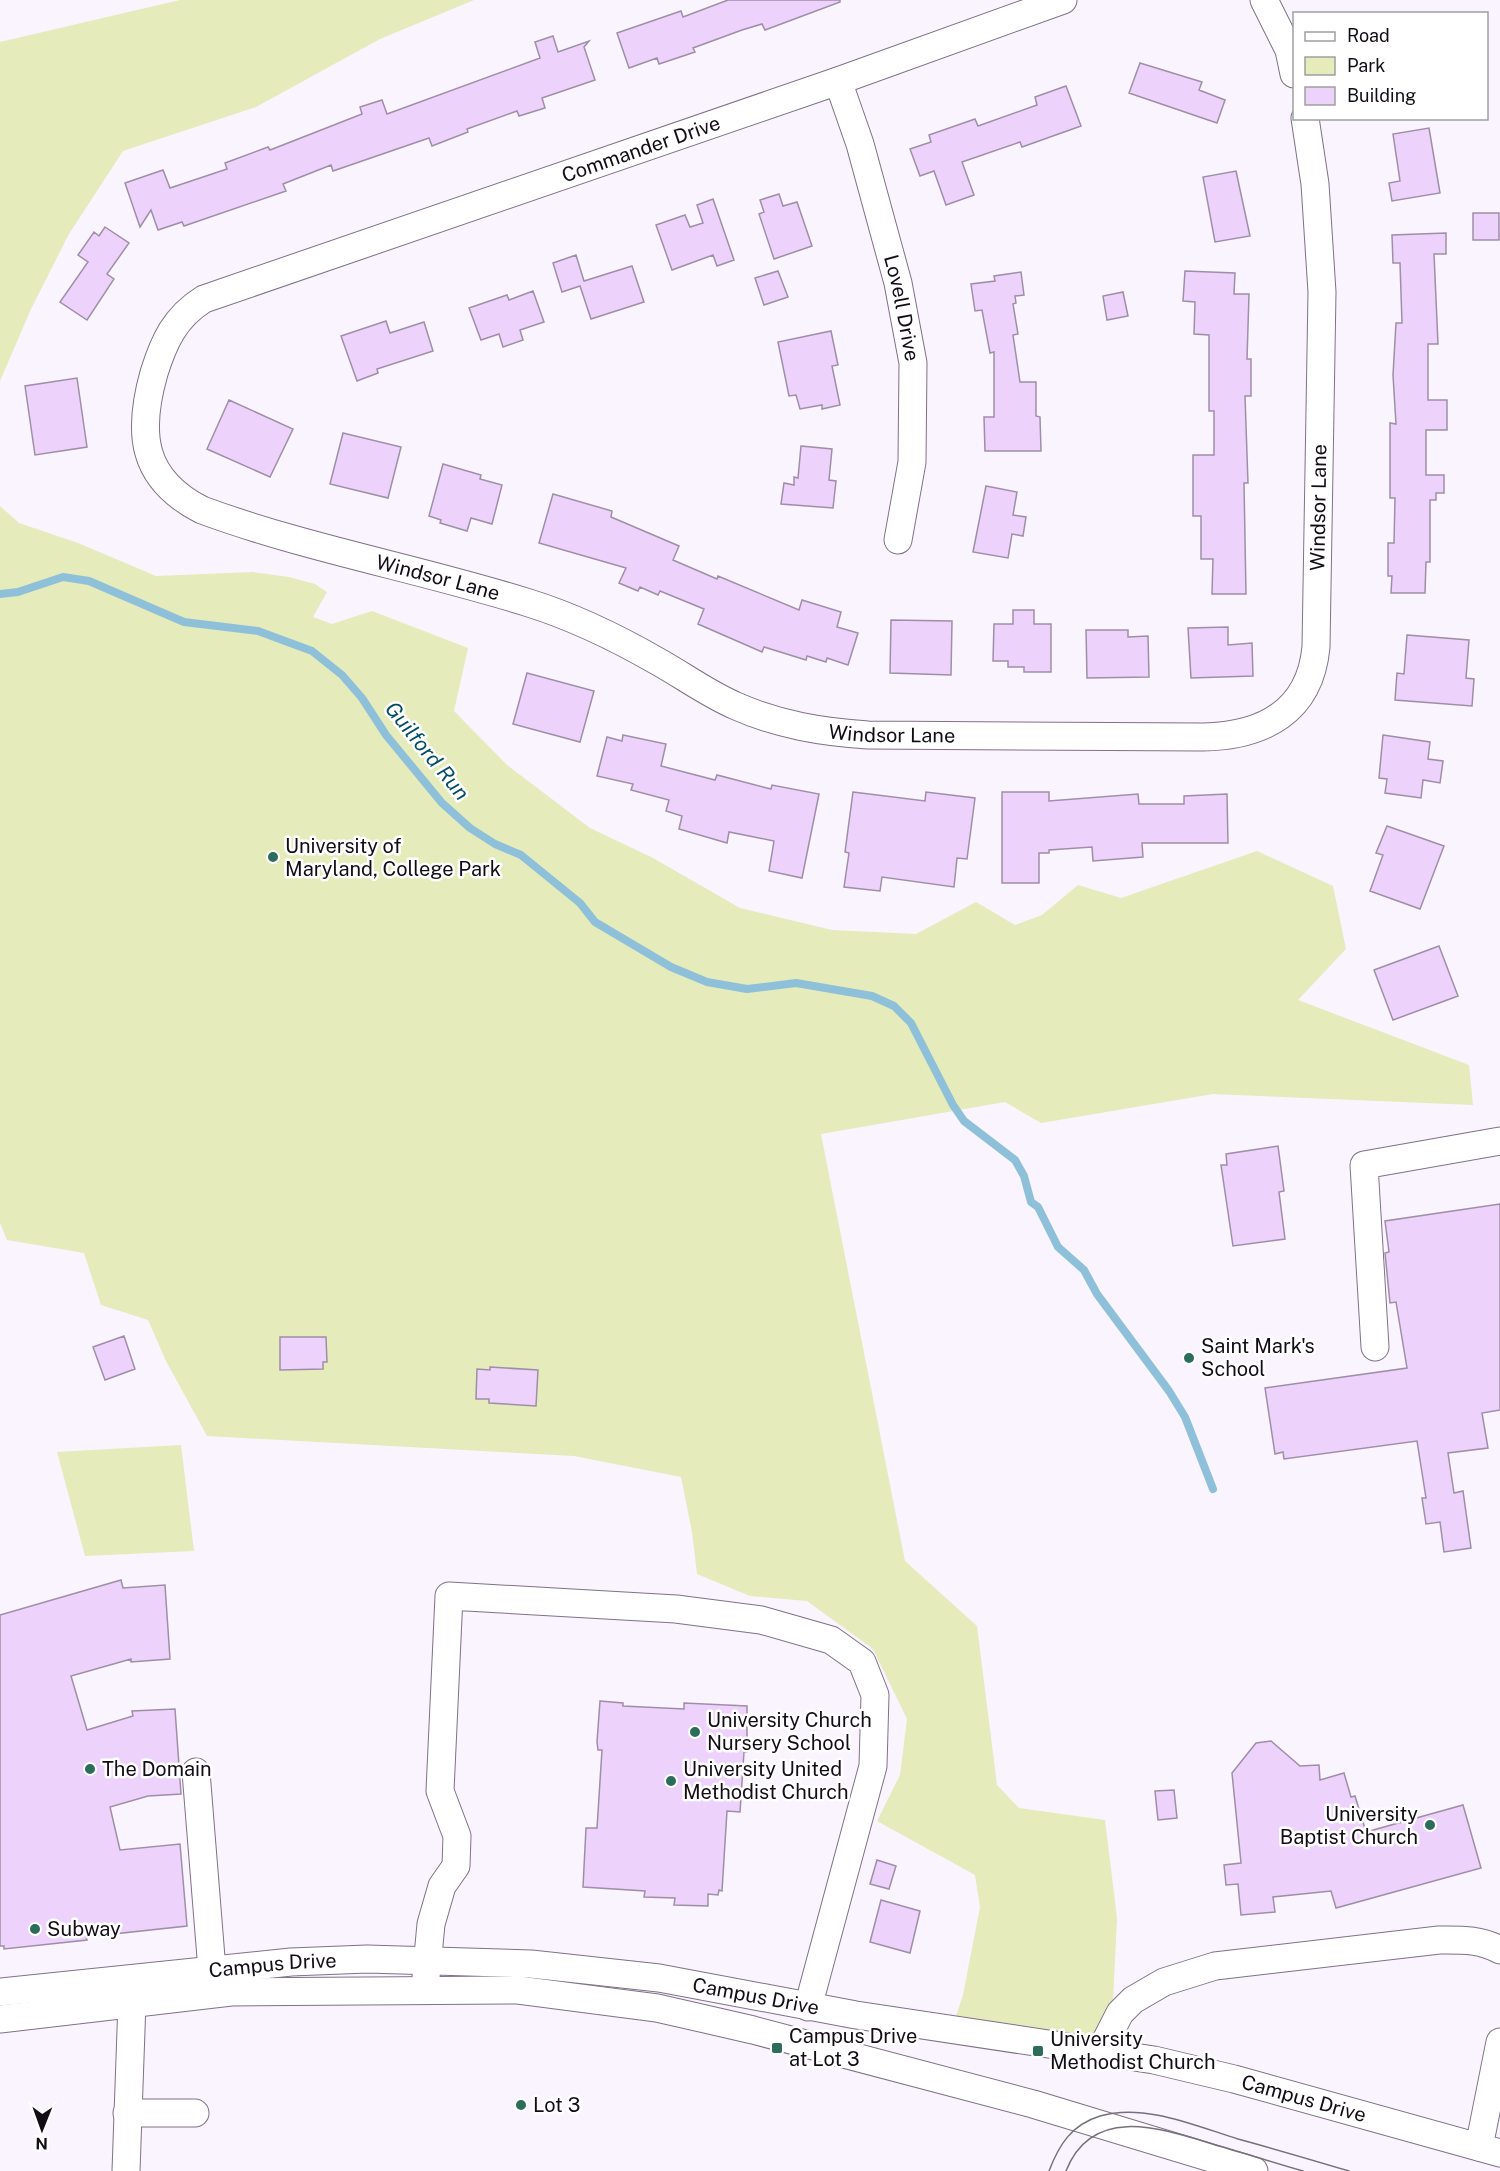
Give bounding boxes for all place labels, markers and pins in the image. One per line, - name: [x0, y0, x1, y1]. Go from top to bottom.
- place label: University of Maryland, College Park: [285, 834, 501, 881]
- marker: University of Maryland, College Park: [266, 850, 280, 864]
- place label: Saint Mark's School: [1201, 1334, 1315, 1381]
- marker: Saint Mark's School: [1182, 1351, 1196, 1365]
- place label: University Church Nursery School: [707, 1708, 872, 1755]
- marker: University Church Nursery School: [688, 1725, 702, 1739]
- place label: The Domain: [102, 1757, 212, 1781]
- place label: University United Methodist Church: [683, 1757, 849, 1804]
- marker: The Domain: [83, 1762, 97, 1776]
- marker: University United Methodist Church: [664, 1774, 678, 1788]
- place label: University Baptist Church: [1280, 1802, 1418, 1849]
- marker: University Baptist Church: [1423, 1818, 1437, 1832]
- place label: Subway: [47, 1917, 121, 1941]
- marker: Subway: [28, 1922, 42, 1936]
- place label: Campus Drive at Lot 3: [789, 2024, 917, 2071]
- place label: University Methodist Church: [1050, 2027, 1216, 2074]
- marker: Campus Drive at Lot 3: [770, 2041, 784, 2055]
- marker: University Methodist Church: [1031, 2044, 1045, 2058]
- place label: Lot 3: [533, 2093, 580, 2117]
- marker: Lot 3: [514, 2098, 528, 2112]

